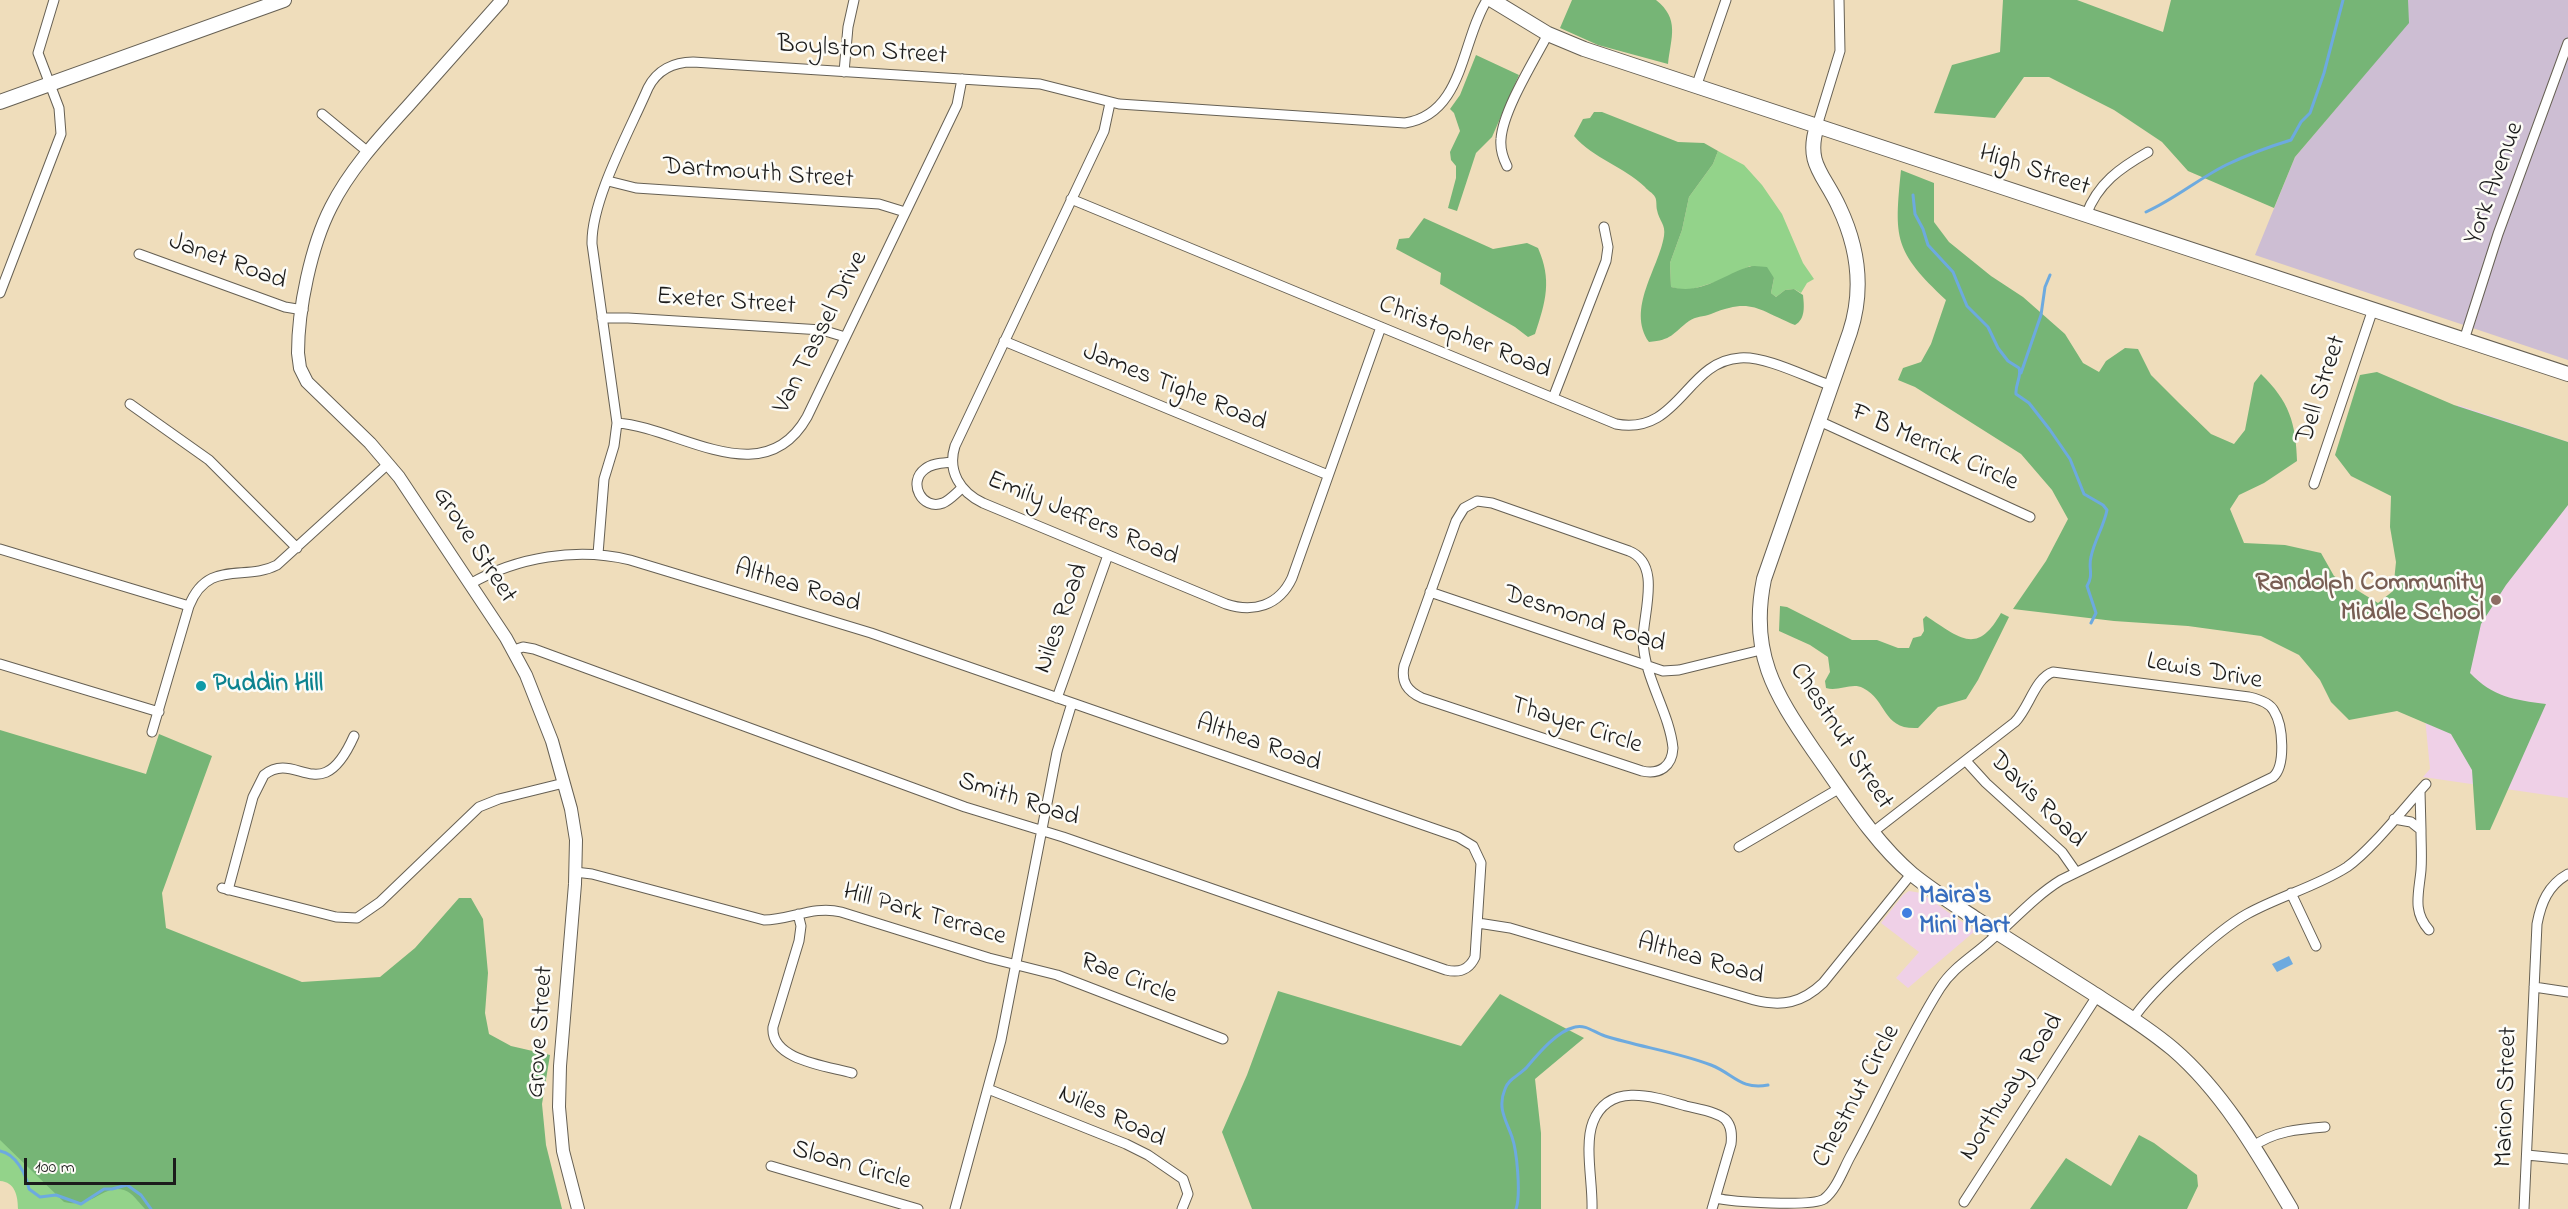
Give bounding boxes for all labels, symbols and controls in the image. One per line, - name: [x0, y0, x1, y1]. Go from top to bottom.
- street label: Boylston Street: [776, 31, 948, 73]
- street label: York Avenue: [2459, 118, 2533, 250]
- street label: High Street: [1975, 139, 2093, 205]
- street label: Dartmouth Street: [661, 153, 855, 197]
- street label: Janet Road: [164, 227, 290, 299]
- street label: Van Tassel Drive: [768, 247, 876, 419]
- street label: Exeter Street: [655, 283, 797, 323]
- street label: Christopher Road: [1373, 290, 1555, 388]
- street label: Dell Street: [2291, 332, 2355, 448]
- street label: James Tighe Road: [1077, 338, 1271, 440]
- street label: F B Merrick Circle: [1846, 398, 2022, 500]
- street label: Emily Jeffers Road: [982, 466, 1182, 574]
- street label: Grove Street: [424, 482, 522, 610]
- street label: Althea Road: [730, 554, 864, 622]
- street label: Niles Road: [1029, 560, 1097, 678]
- place label: Randolph Community Middle School: [2255, 569, 2484, 630]
- street label: Desmond Road: [1499, 580, 1669, 662]
- marker: Randolph Community Middle School: [2489, 593, 2503, 607]
- street label: Lewis Drive: [2144, 647, 2264, 699]
- street label: Chestnut Street: [1781, 658, 1899, 816]
- place label: Puddin Hill: [213, 670, 323, 702]
- marker: Puddin Hill: [194, 679, 208, 693]
- street label: Thayer Circle: [1506, 691, 1646, 763]
- street label: Althea Road: [1191, 709, 1325, 781]
- street label: Davis Road: [1981, 746, 2091, 856]
- street label: Smith Road: [953, 767, 1083, 835]
- street label: Hill Park Terrace: [839, 878, 1009, 954]
- place label: Maira's Mini Mart: [1919, 882, 2010, 944]
- marker: Maira's Mini Mart: [1900, 906, 1914, 920]
- street label: Althea Road: [1633, 928, 1767, 994]
- street label: Rae Circle: [1075, 947, 1181, 1013]
- street label: Grove Street: [522, 965, 562, 1099]
- street label: Northway Road: [1954, 1009, 2072, 1167]
- street label: Chestnut Circle: [1807, 1020, 1909, 1174]
- street label: Marion Street: [2490, 1026, 2526, 1168]
- street label: Niles Road: [1053, 1080, 1169, 1156]
- street label: Sloan Circle: [788, 1135, 914, 1199]
- scale bar: [27, 1146, 178, 1184]
- text: 100 m: [35, 1155, 75, 1181]

